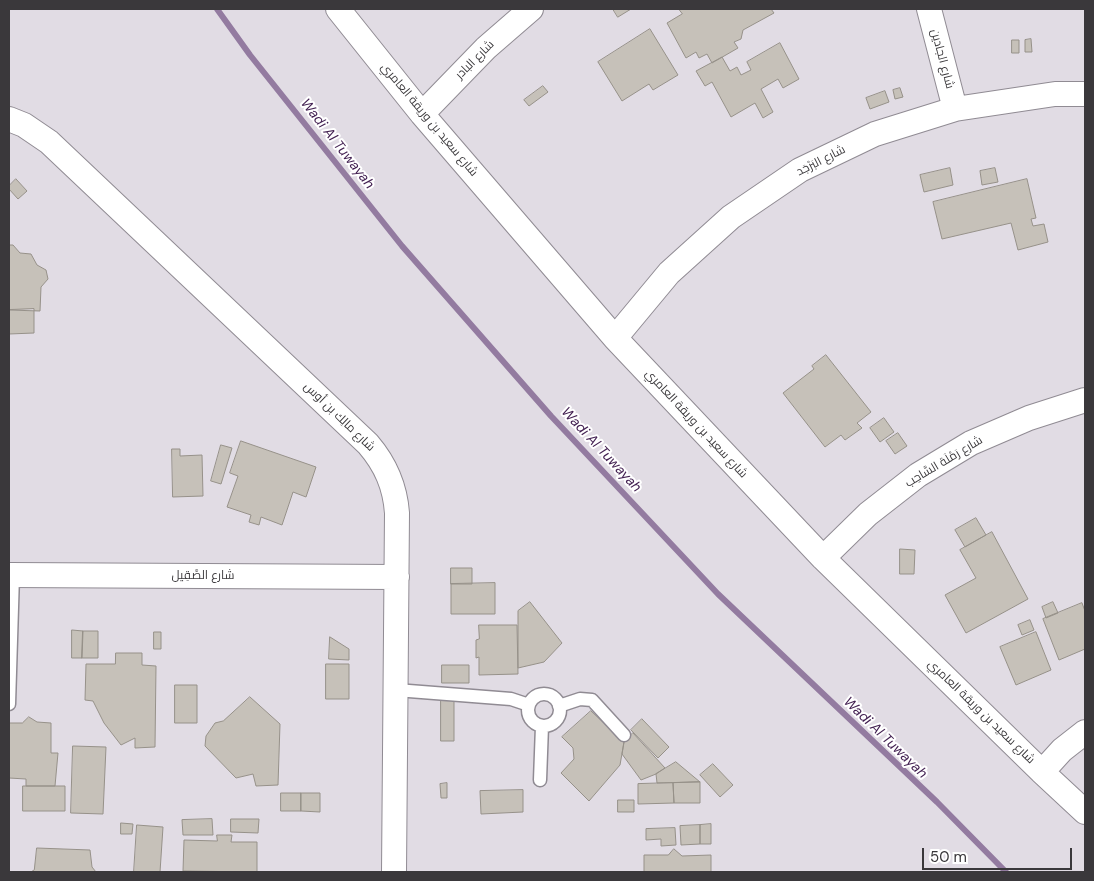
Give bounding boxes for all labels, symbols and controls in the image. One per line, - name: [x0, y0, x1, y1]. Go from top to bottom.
- street label: شارع الجادين: [927, 28, 957, 90]
- street label: شارع البادر: [453, 38, 497, 82]
- street label: شارع سعيد بن وريقة العامري: [377, 60, 481, 180]
- water label: Wadi Al Tuwayah: [297, 96, 377, 192]
- street label: شارع البَرْجَد: [794, 143, 848, 179]
- street label: شارع سعيد بن وريقة العامري: [642, 367, 750, 481]
- street label: شارع مالِك بن أوس: [301, 379, 377, 455]
- water label: Wadi Al Tuwayah: [557, 404, 645, 496]
- street label: شارع رَمْلَة السَّاحِب: [903, 433, 985, 491]
- street label: شارع الصَّقِيل: [172, 569, 234, 583]
- street label: شارع سعيد بن وريقة العامري: [924, 657, 1038, 767]
- water label: Wadi Al Tuwayah: [840, 694, 930, 782]
- scale bar: [924, 838, 1074, 870]
- text: 50 m: [930, 847, 967, 867]

